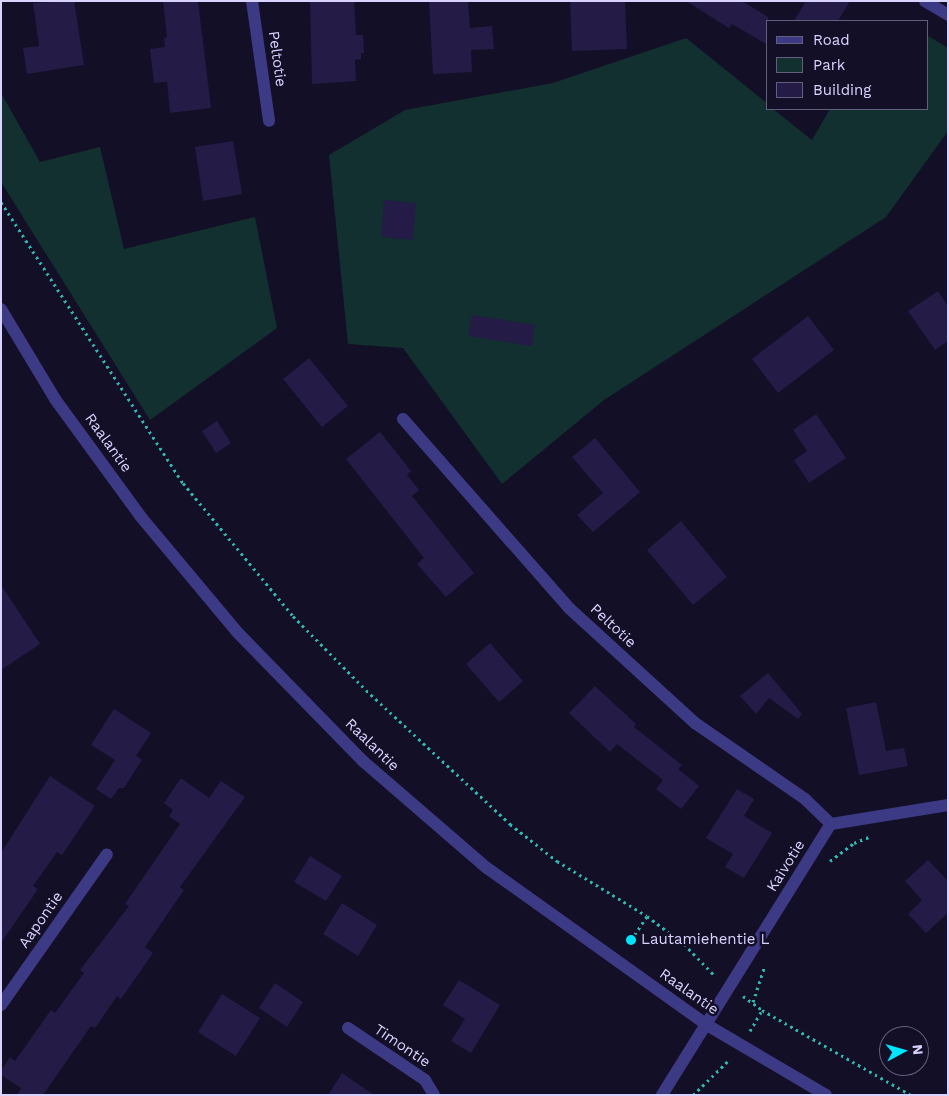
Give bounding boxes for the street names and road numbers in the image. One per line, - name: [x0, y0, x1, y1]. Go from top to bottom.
- street label: Peltotie: [264, 30, 290, 88]
- street label: Raalantie: [81, 410, 135, 476]
- street label: Peltotie: [586, 600, 640, 652]
- street label: Raalantie: [341, 715, 403, 775]
- street label: Kaivotie: [763, 837, 809, 895]
- street label: Aapontie: [15, 888, 67, 952]
- street label: Raalantie: [656, 965, 722, 1019]
- street label: Timontie: [370, 1021, 434, 1071]

